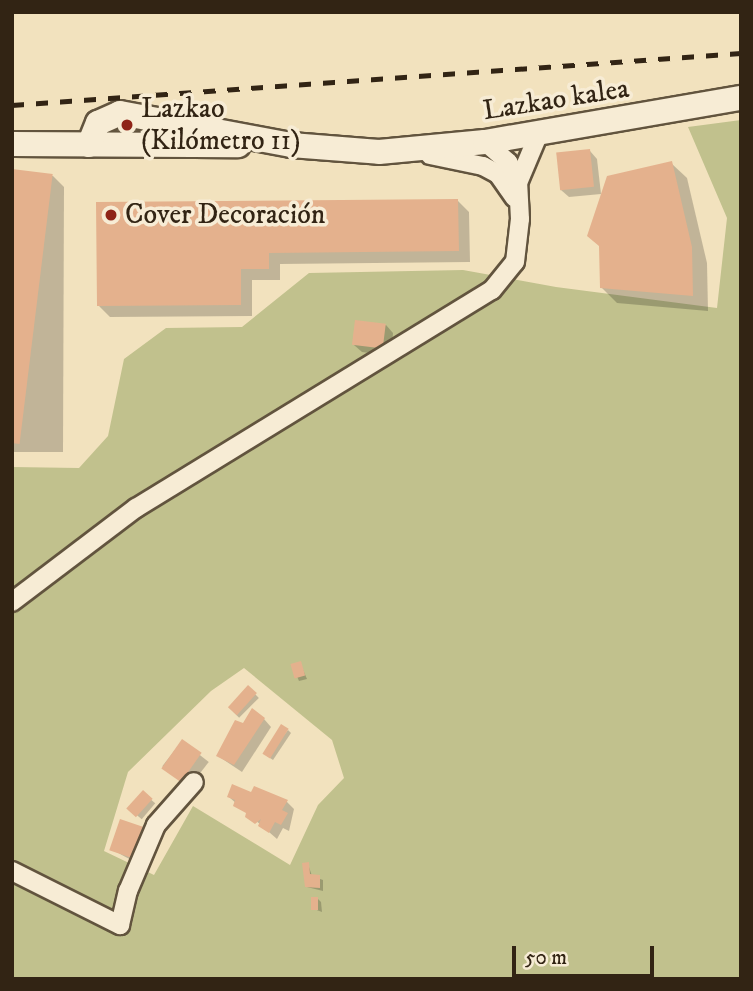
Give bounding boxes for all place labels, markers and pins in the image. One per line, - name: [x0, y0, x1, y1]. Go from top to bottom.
- place label: Lazkao (Kilómetro 11): [141, 92, 301, 158]
- marker: Lazkao (Kilómetro 11): [119, 117, 135, 133]
- place label: Cover Decoración: [125, 198, 325, 232]
- marker: Cover Decoración: [103, 207, 119, 223]

